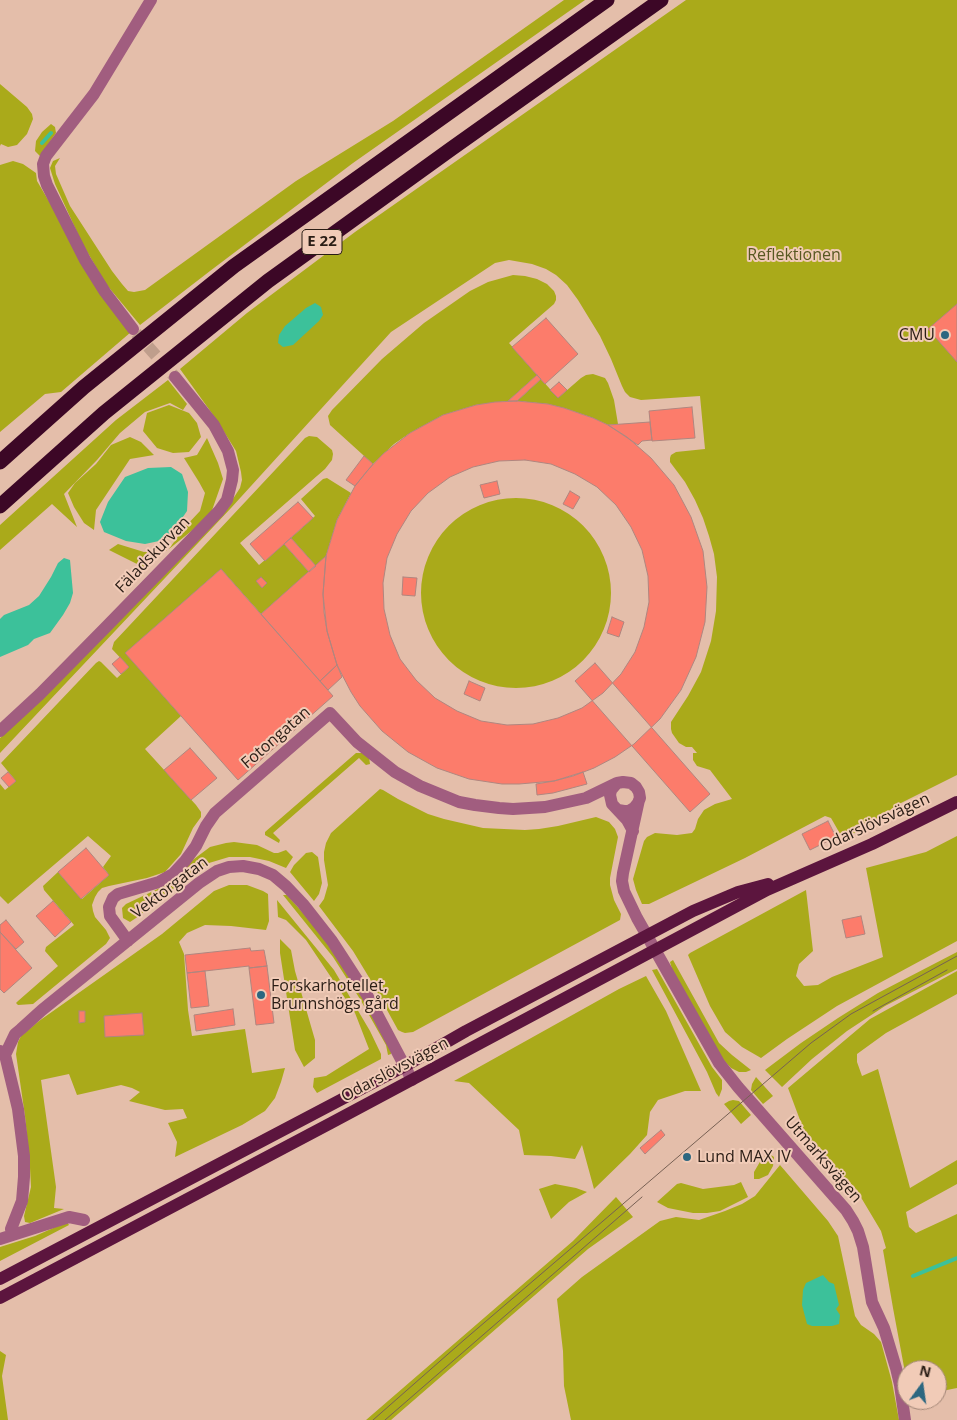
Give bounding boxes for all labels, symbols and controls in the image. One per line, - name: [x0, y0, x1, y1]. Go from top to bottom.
- road number: E 22: [302, 230, 342, 254]
- park label: Reflektionen: [747, 245, 841, 265]
- place label: CMU: [899, 325, 935, 345]
- marker: CMU: [939, 329, 951, 341]
- street label: Fäladskurvan: [112, 513, 194, 597]
- street label: Fotongatan: [238, 703, 314, 773]
- street label: Odarslövsvägen: [817, 789, 933, 857]
- street label: Vektorgatan: [128, 853, 212, 923]
- place label: Forskarhotellet, Brunnshögs gård: [271, 976, 399, 1014]
- marker: Forskarhotellet, Brunnshögs gård: [255, 989, 267, 1001]
- street label: Odarslövsvägen: [338, 1034, 452, 1106]
- street label: Utmarksvägen: [780, 1113, 866, 1207]
- place label: Lund MAX IV: [697, 1147, 791, 1167]
- marker: Lund MAX IV: [681, 1151, 693, 1163]
- north arrow: [897, 1360, 947, 1410]
- text: N: [918, 1360, 933, 1382]

